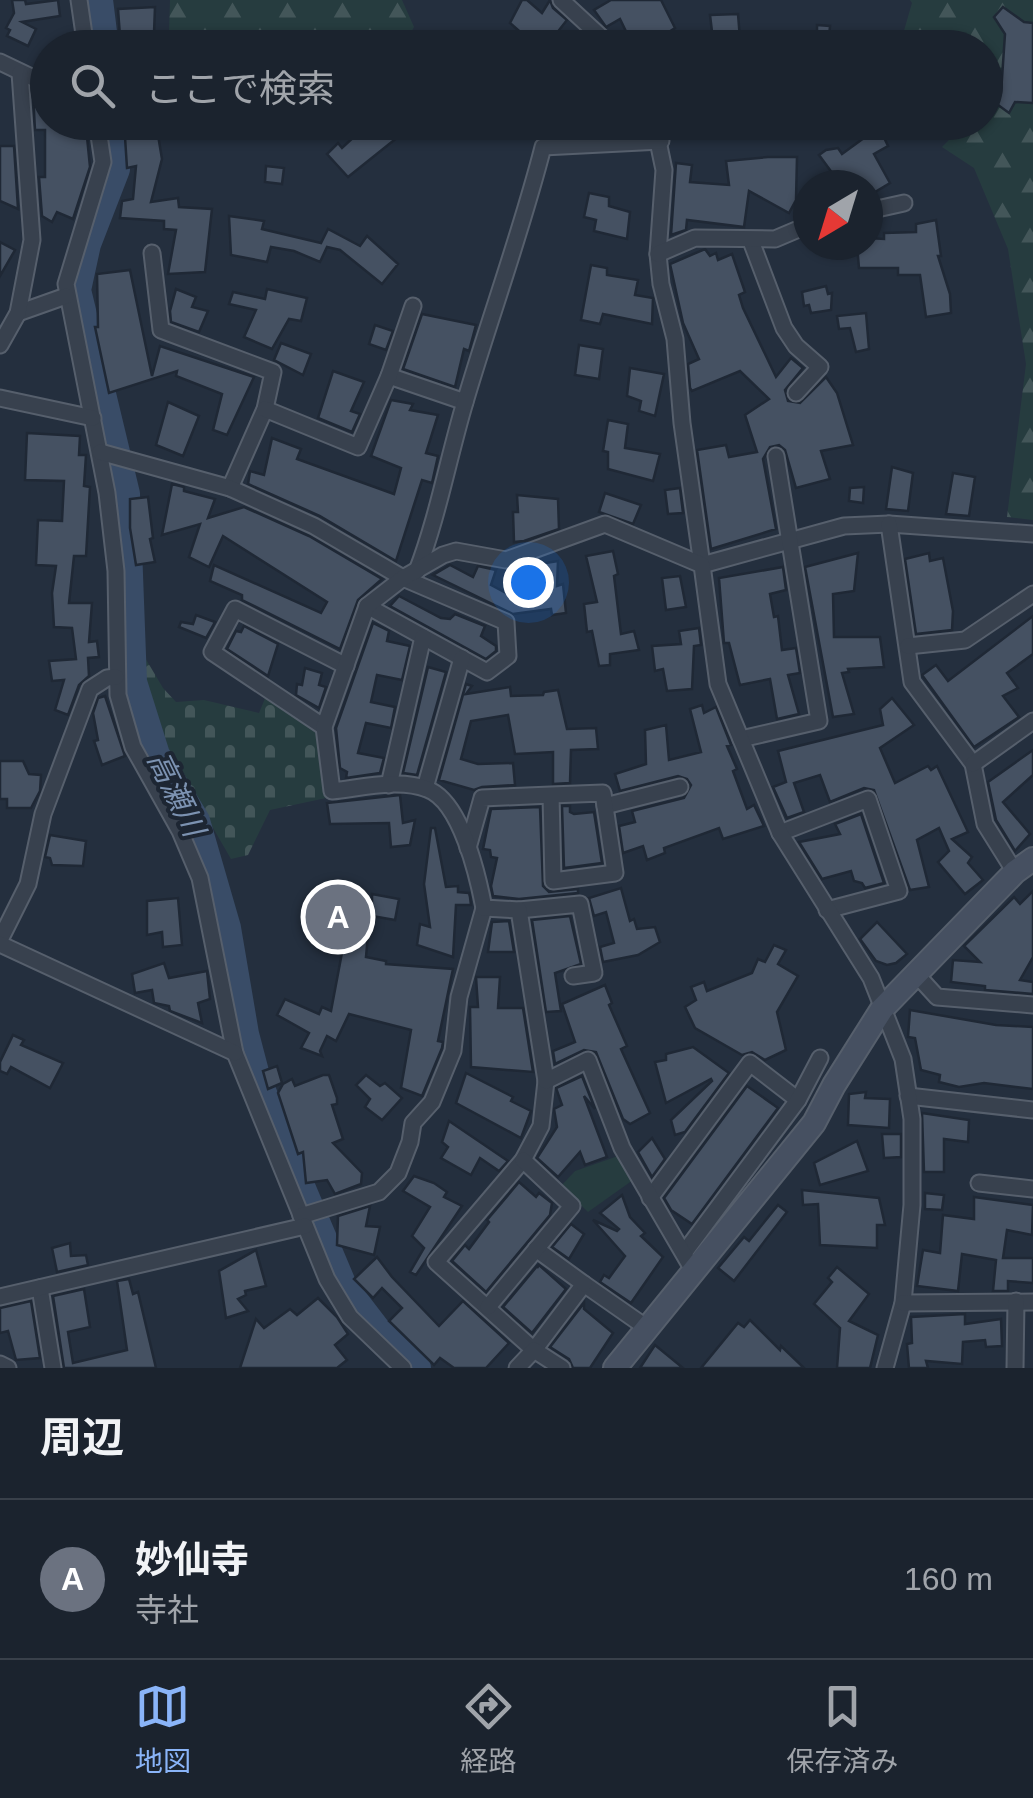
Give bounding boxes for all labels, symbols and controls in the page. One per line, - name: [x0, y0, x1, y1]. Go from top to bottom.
- search box: [30, 30, 1003, 140]
- icon: search: [65, 58, 120, 113]
- text: ここで検索: [145, 68, 335, 110]
- north arrow: [793, 170, 883, 260]
- your location: [503, 557, 554, 608]
- water label: 高瀬川: [142, 746, 212, 844]
- pin: A: [306, 880, 370, 954]
- text: 周辺: [40, 1414, 124, 1461]
- text: 妙仙寺: [135, 1539, 249, 1581]
- text: A: [61, 1561, 84, 1597]
- text: 160 m: [904, 1561, 993, 1597]
- text: 寺社: [135, 1592, 199, 1628]
- tab: 地図: [135, 1679, 191, 1779]
- tab: 経路: [460, 1679, 516, 1779]
- tab: 保存済み: [786, 1679, 898, 1779]

